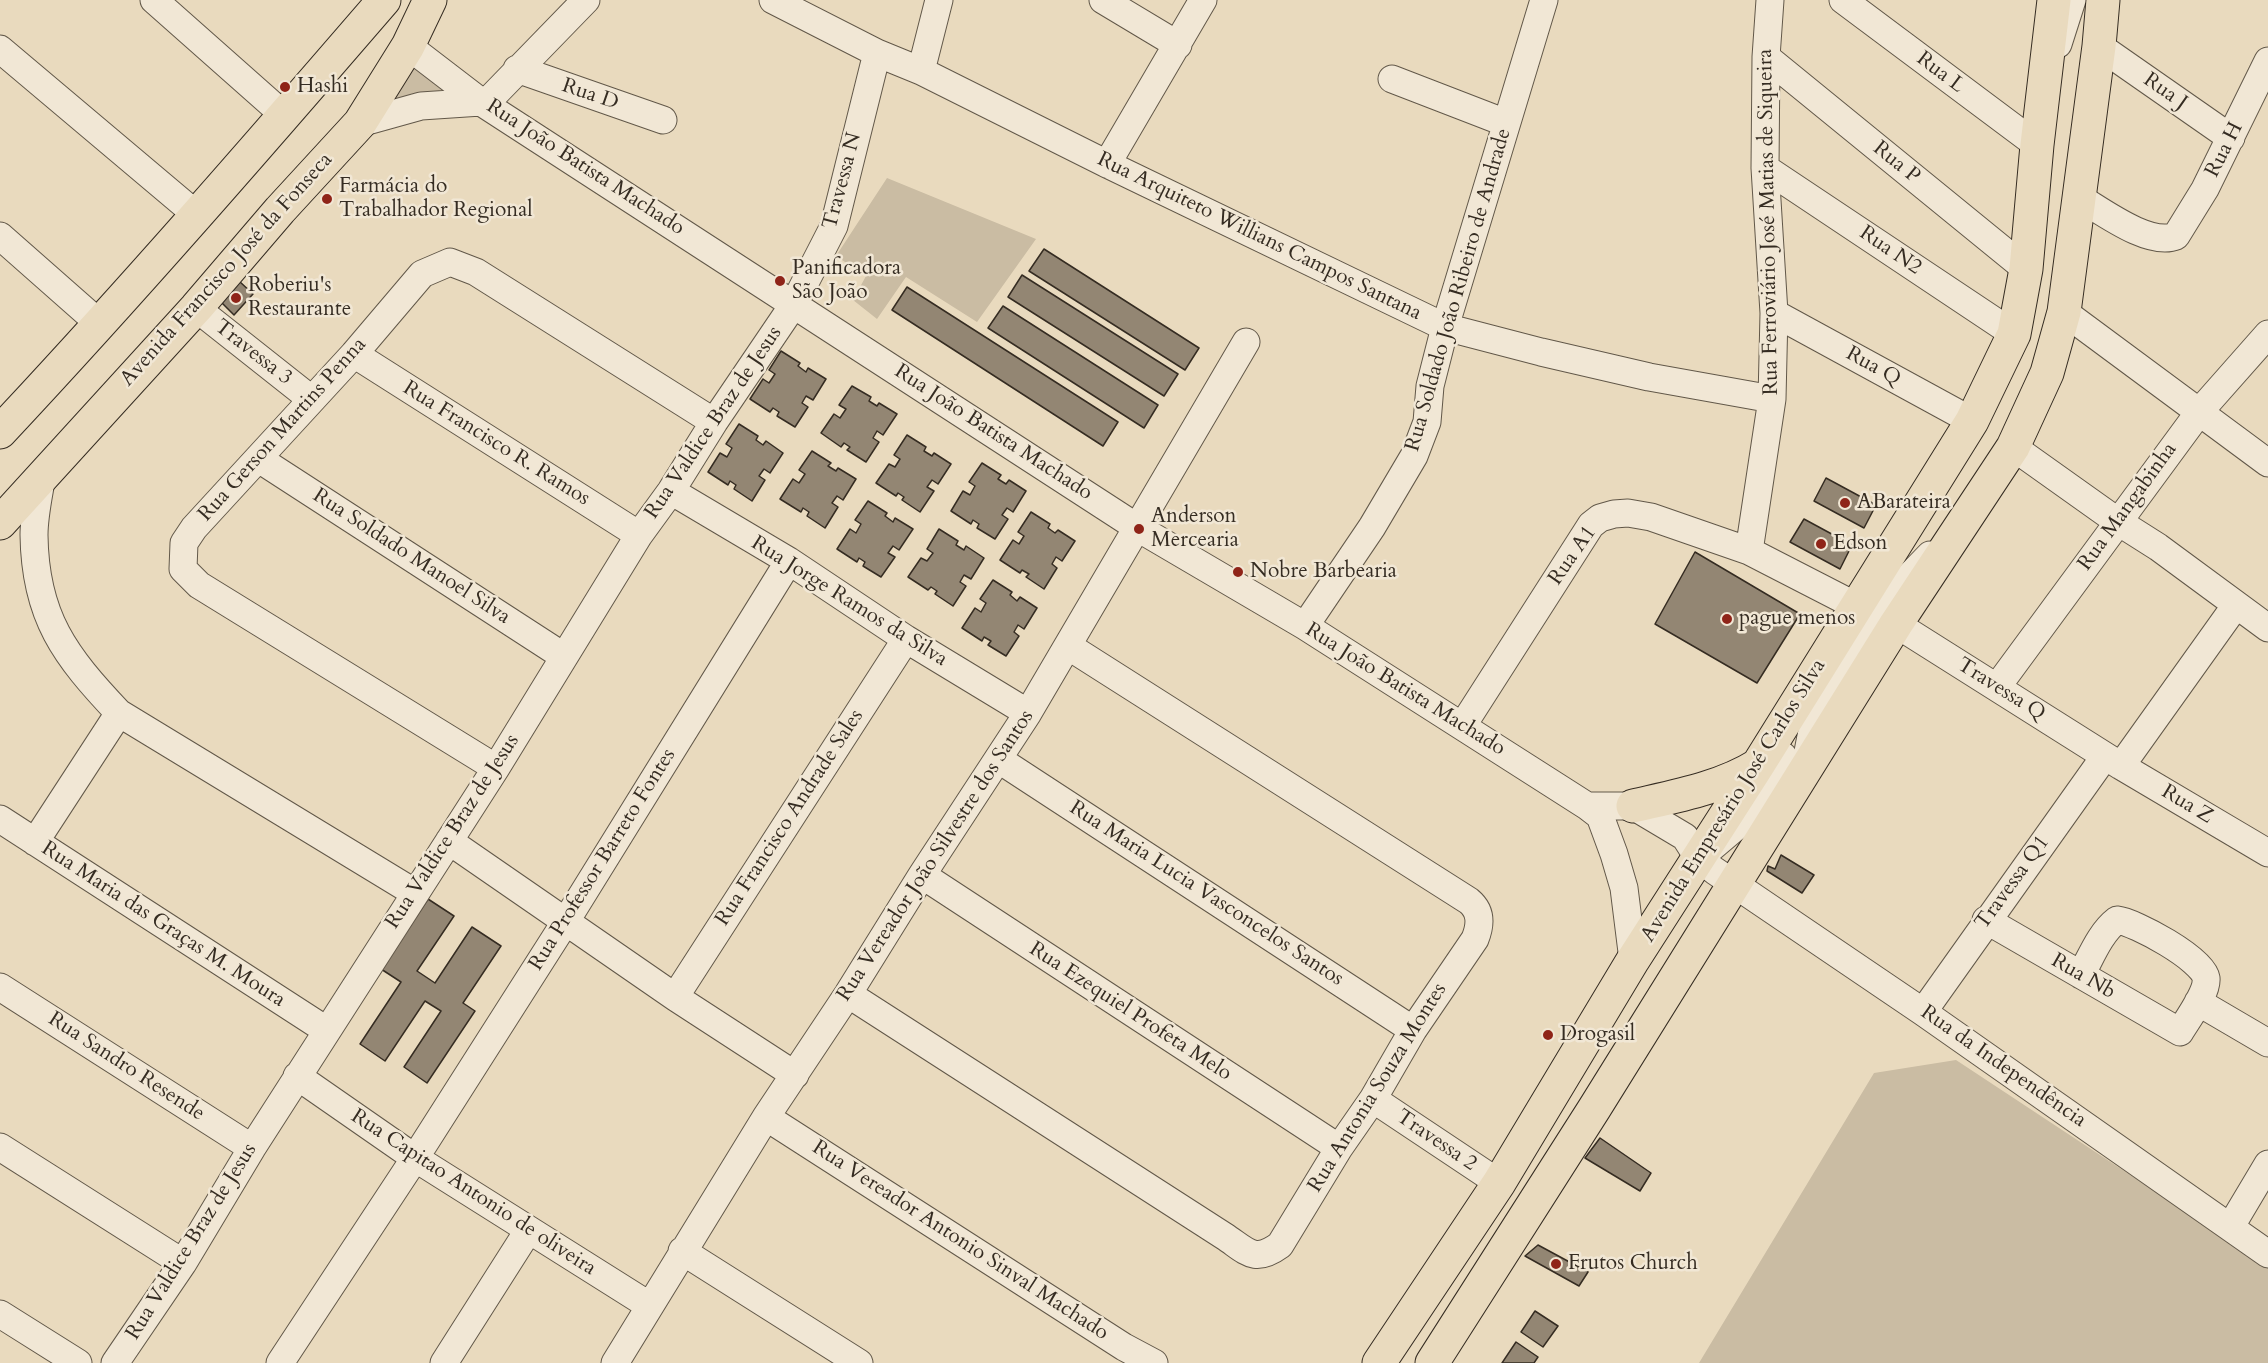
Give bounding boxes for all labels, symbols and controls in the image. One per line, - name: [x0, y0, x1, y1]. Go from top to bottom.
- street label: Rua L: [1911, 47, 1969, 99]
- street label: Rua Ferroviário José Matias de Siqueira: [1753, 48, 1785, 396]
- street label: Rua J: [2138, 68, 2192, 116]
- place label: Hashi: [297, 74, 348, 100]
- street label: Rua D: [559, 74, 621, 116]
- marker: Hashi: [278, 80, 292, 94]
- street label: Rua João Batista Machado: [481, 94, 689, 242]
- street label: Rua H: [2201, 118, 2249, 182]
- street label: Rua Soldado João Ribeiro de Andrade: [1401, 126, 1517, 454]
- street label: Travessa N: [818, 130, 868, 232]
- street label: Rua P: [1867, 136, 1925, 190]
- street label: Rua Arquiteto Willians Campos Santana: [1093, 147, 1425, 327]
- street label: Avenida Francisco José da Fonseca: [115, 148, 339, 392]
- place label: Farmácia do Trabalhador Regional: [339, 174, 533, 224]
- marker: Farmácia do Trabalhador Regional: [320, 192, 334, 206]
- street label: Rua N2: [1854, 221, 1926, 281]
- place label: Panificadora São João: [792, 256, 901, 306]
- place label: Roberiu's Restaurante: [248, 273, 351, 323]
- marker: Panificadora São João: [773, 274, 787, 288]
- marker: Roberiu's Restaurante: [229, 291, 243, 305]
- street label: Travessa 3: [209, 315, 297, 391]
- street label: Rua Valdice Braz de Jesus: [640, 322, 788, 524]
- street label: Rua Gerson Martins Penna: [194, 333, 372, 527]
- street label: Rua Q: [1841, 342, 1905, 392]
- street label: Rua João Batista Machado: [889, 359, 1097, 507]
- street label: Rua Francisco R. Ramos: [398, 376, 594, 512]
- street label: Rua Mangabinha: [2073, 438, 2183, 576]
- street label: Rua Soldado Manoel Silva: [307, 484, 515, 630]
- place label: ABarateira: [1857, 490, 1951, 516]
- marker: ABarateira: [1838, 496, 1852, 510]
- place label: Anderson Mercearia: [1151, 504, 1239, 554]
- marker: Anderson Mercearia: [1132, 522, 1146, 536]
- street label: Rua A1: [1544, 522, 1602, 590]
- street label: Rua Jorge Ramos da Silva: [746, 531, 952, 673]
- place label: Edson: [1833, 531, 1887, 557]
- marker: Edson: [1814, 537, 1828, 551]
- place label: Nobre Barbearia: [1250, 559, 1397, 585]
- marker: Nobre Barbearia: [1231, 565, 1245, 579]
- place label: pague menos: [1739, 606, 1855, 632]
- marker: pague menos: [1720, 612, 1734, 626]
- street label: Rua João Batista Machado: [1300, 618, 1510, 762]
- street label: Travessa Q: [1952, 653, 2050, 727]
- street label: Avenida Empresário José Carlos Silva: [1636, 655, 1832, 947]
- street label: Rua Francisco Andrade Sales: [710, 705, 870, 931]
- street label: Rua Vereador João Silvestre dos Santos: [832, 705, 1040, 1007]
- street label: Rua Valdice Braz de Jesus: [381, 730, 525, 934]
- street label: Rua Professor Barreto Fontes: [524, 744, 682, 976]
- street label: Rua Z: [2157, 780, 2217, 830]
- street label: Rua Maria Lucia Vasconcelos Santos: [1064, 796, 1348, 992]
- street label: Travessa Q1: [1970, 831, 2056, 935]
- street label: Rua Maria das Graças M. Moura: [36, 837, 290, 1013]
- street label: Rua Ezequiel Profeta Melo: [1024, 937, 1236, 1087]
- street label: Rua Nb: [2046, 949, 2120, 1005]
- street label: Rua Antonia Souza Montes: [1303, 979, 1453, 1197]
- street label: Rua da Independência: [1915, 1000, 2091, 1134]
- street label: Rua Sandro Resende: [43, 1007, 209, 1127]
- place label: Drogasil: [1560, 1022, 1635, 1048]
- marker: Drogasil: [1541, 1028, 1555, 1042]
- street label: Rua Capitao Antonio de oliveira: [346, 1104, 600, 1282]
- street label: Travessa 2: [1391, 1105, 1481, 1177]
- street label: Rua Vereador Antonio Sinval Machado: [807, 1136, 1113, 1346]
- street label: Rua Valdice Braz de Jesus: [121, 1139, 263, 1345]
- place label: Frutos Church: [1568, 1251, 1698, 1277]
- marker: Frutos Church: [1549, 1257, 1563, 1271]

